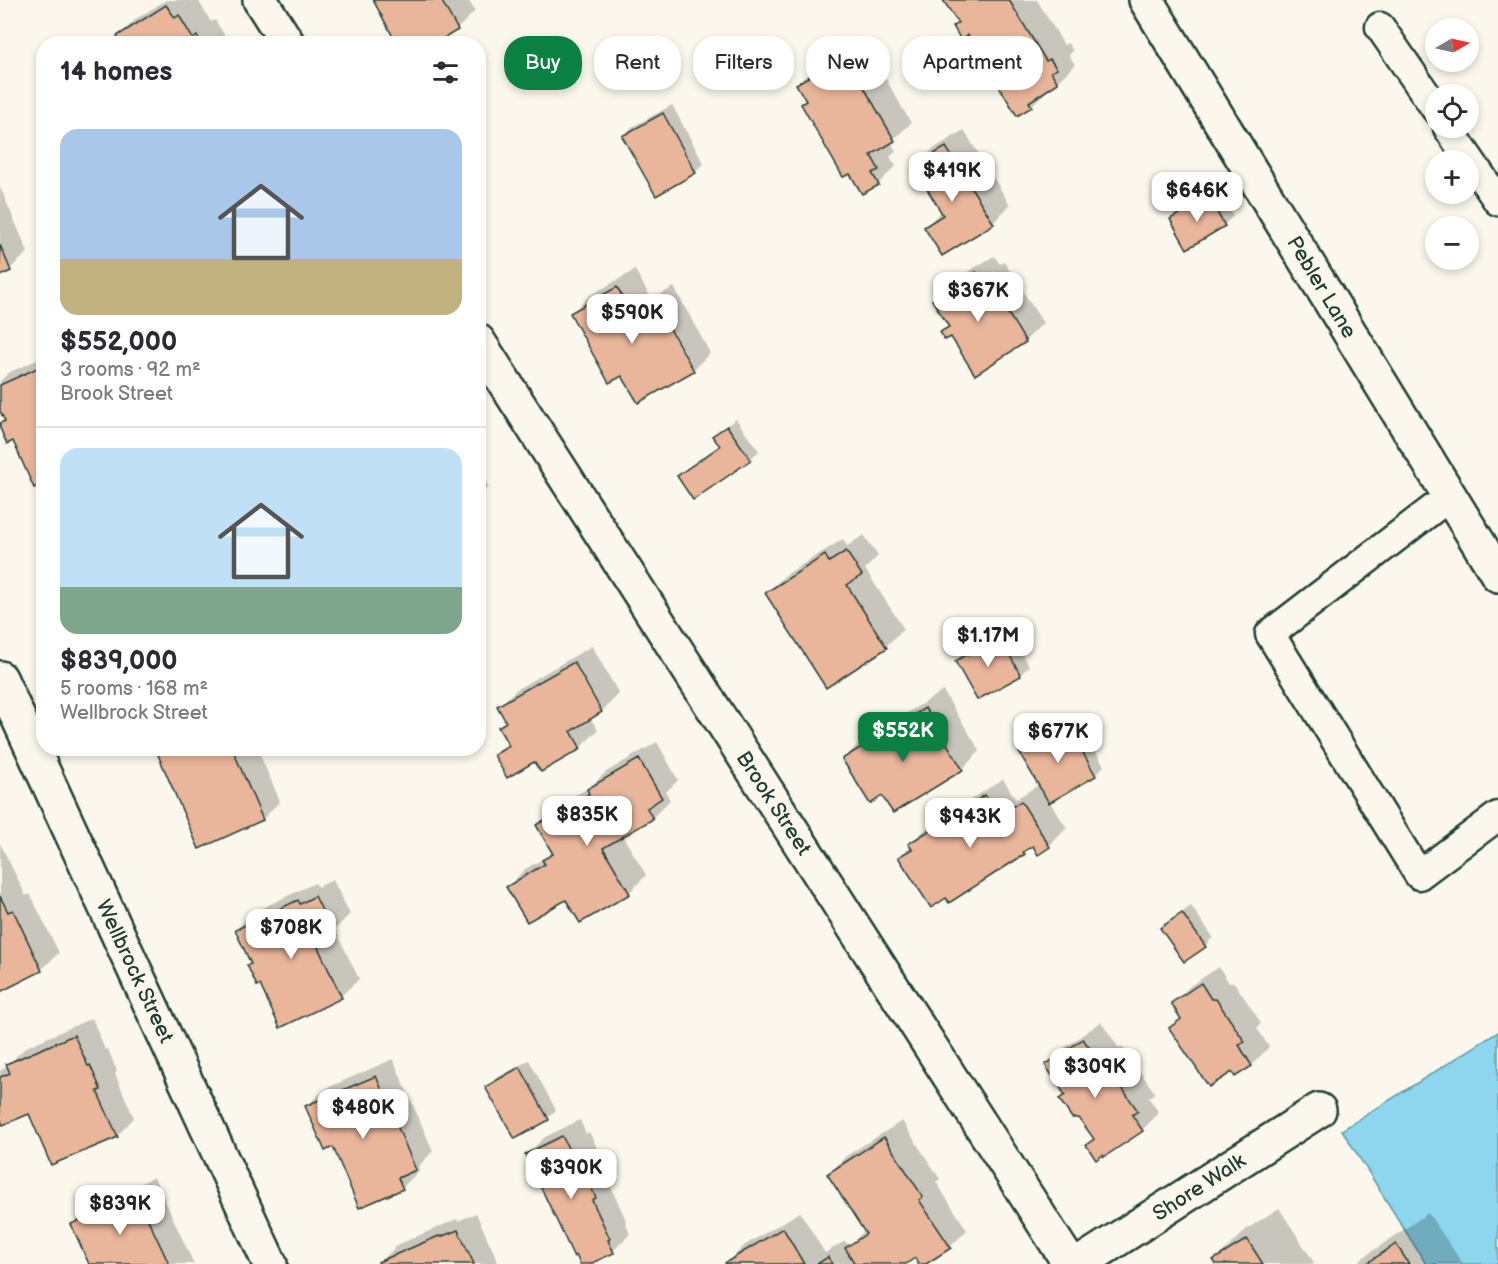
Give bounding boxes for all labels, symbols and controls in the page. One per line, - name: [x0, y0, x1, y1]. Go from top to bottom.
- north arrow: [1425, 18, 1479, 72]
- map controls: [1425, 18, 1479, 270]
- chip: Buy: [504, 36, 582, 90]
- chip: Rent: [594, 36, 681, 90]
- chip: Filters: [693, 36, 794, 90]
- chip: New: [806, 36, 890, 90]
- chip: Apartment: [902, 36, 1043, 90]
- icon: filters: [429, 56, 462, 89]
- text: 14 homes: [60, 57, 172, 88]
- button: locate: [1425, 84, 1479, 138]
- button: +: [1425, 150, 1479, 204]
- pin: $419K: [910, 152, 994, 203]
- text: $419K: [923, 159, 981, 183]
- icon: home: [207, 168, 315, 276]
- pin: $646K: [1155, 172, 1239, 223]
- text: $646K: [1166, 179, 1228, 203]
- button: −: [1425, 216, 1479, 270]
- street label: Pebler Lane: [1281, 232, 1362, 343]
- pin: $367K: [936, 272, 1020, 323]
- text: $367K: [947, 279, 1009, 303]
- pin: $590K: [590, 294, 674, 345]
- text: $590K: [601, 301, 663, 325]
- text: $552,000: [60, 327, 177, 358]
- text: 3 rooms · 92 m²: [60, 358, 201, 382]
- text: Brook Street: [60, 382, 173, 406]
- icon: home: [207, 487, 315, 595]
- pin: $1.17M: [939, 617, 1037, 668]
- text: $1.17M: [957, 624, 1019, 648]
- text: $839,000: [60, 646, 178, 677]
- text: 5 rooms · 168 m²: [60, 677, 208, 701]
- text: Wellbrock Street: [60, 701, 208, 725]
- pin: $552K: [861, 712, 945, 763]
- pin: $677K: [1016, 713, 1100, 764]
- text: $552K: [872, 719, 934, 743]
- text: $677K: [1028, 720, 1088, 744]
- street label: Brook Street: [731, 747, 817, 860]
- pin: $835K: [545, 796, 629, 847]
- pin: $943K: [928, 798, 1012, 849]
- text: $835K: [556, 803, 618, 827]
- text: $943K: [939, 805, 1001, 829]
- street label: Wellbrock Street: [90, 896, 179, 1047]
- pin: $708K: [249, 909, 333, 960]
- text: $708K: [260, 916, 322, 940]
- pin: $309K: [1053, 1048, 1137, 1099]
- text: $309K: [1064, 1055, 1126, 1079]
- pin: $480K: [321, 1089, 405, 1140]
- text: $480K: [331, 1096, 395, 1120]
- street label: Shore Walk: [1148, 1148, 1251, 1227]
- pin: $390K: [529, 1149, 613, 1200]
- text: $390K: [540, 1156, 602, 1180]
- pin: $839K: [78, 1185, 162, 1236]
- text: $839K: [89, 1192, 151, 1216]

